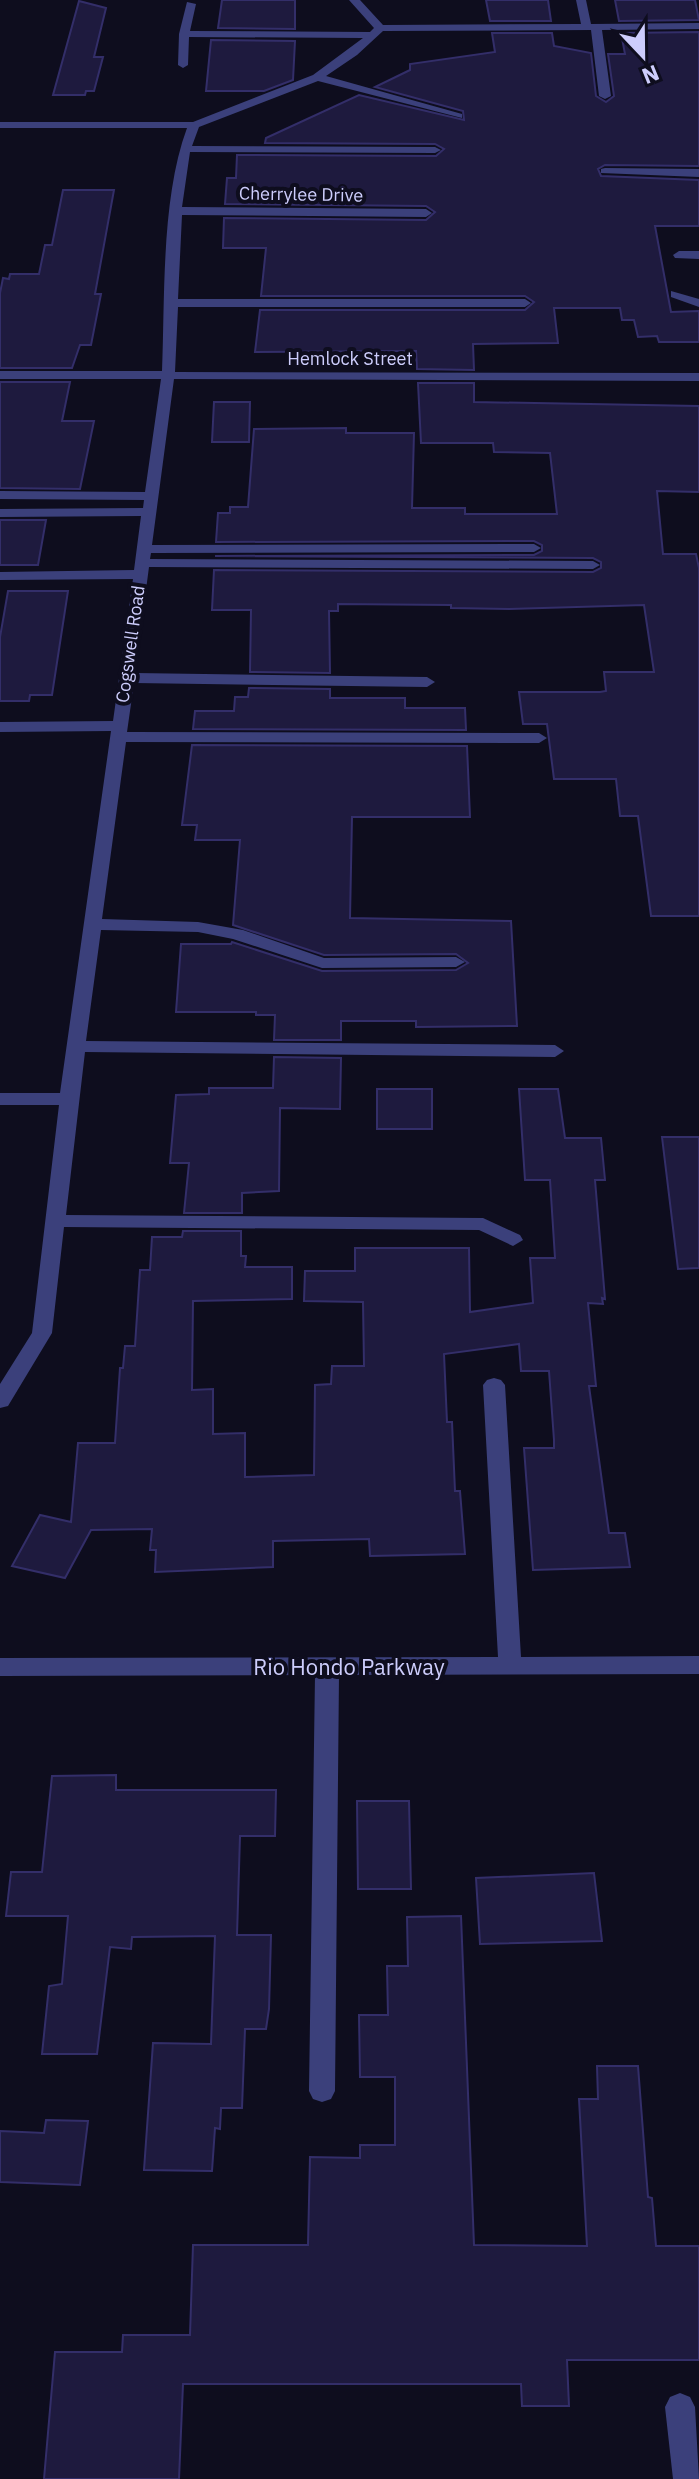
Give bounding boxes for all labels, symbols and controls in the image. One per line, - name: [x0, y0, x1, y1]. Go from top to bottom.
- north arrow: [603, 16, 683, 96]
- text: N: [638, 59, 663, 91]
- street label: Cherrylee Drive: [239, 181, 363, 207]
- street label: Hemlock Street: [287, 347, 413, 370]
- street label: Cogswell Road: [110, 584, 150, 704]
- street label: Rio Hondo Parkway: [253, 1652, 445, 1681]

